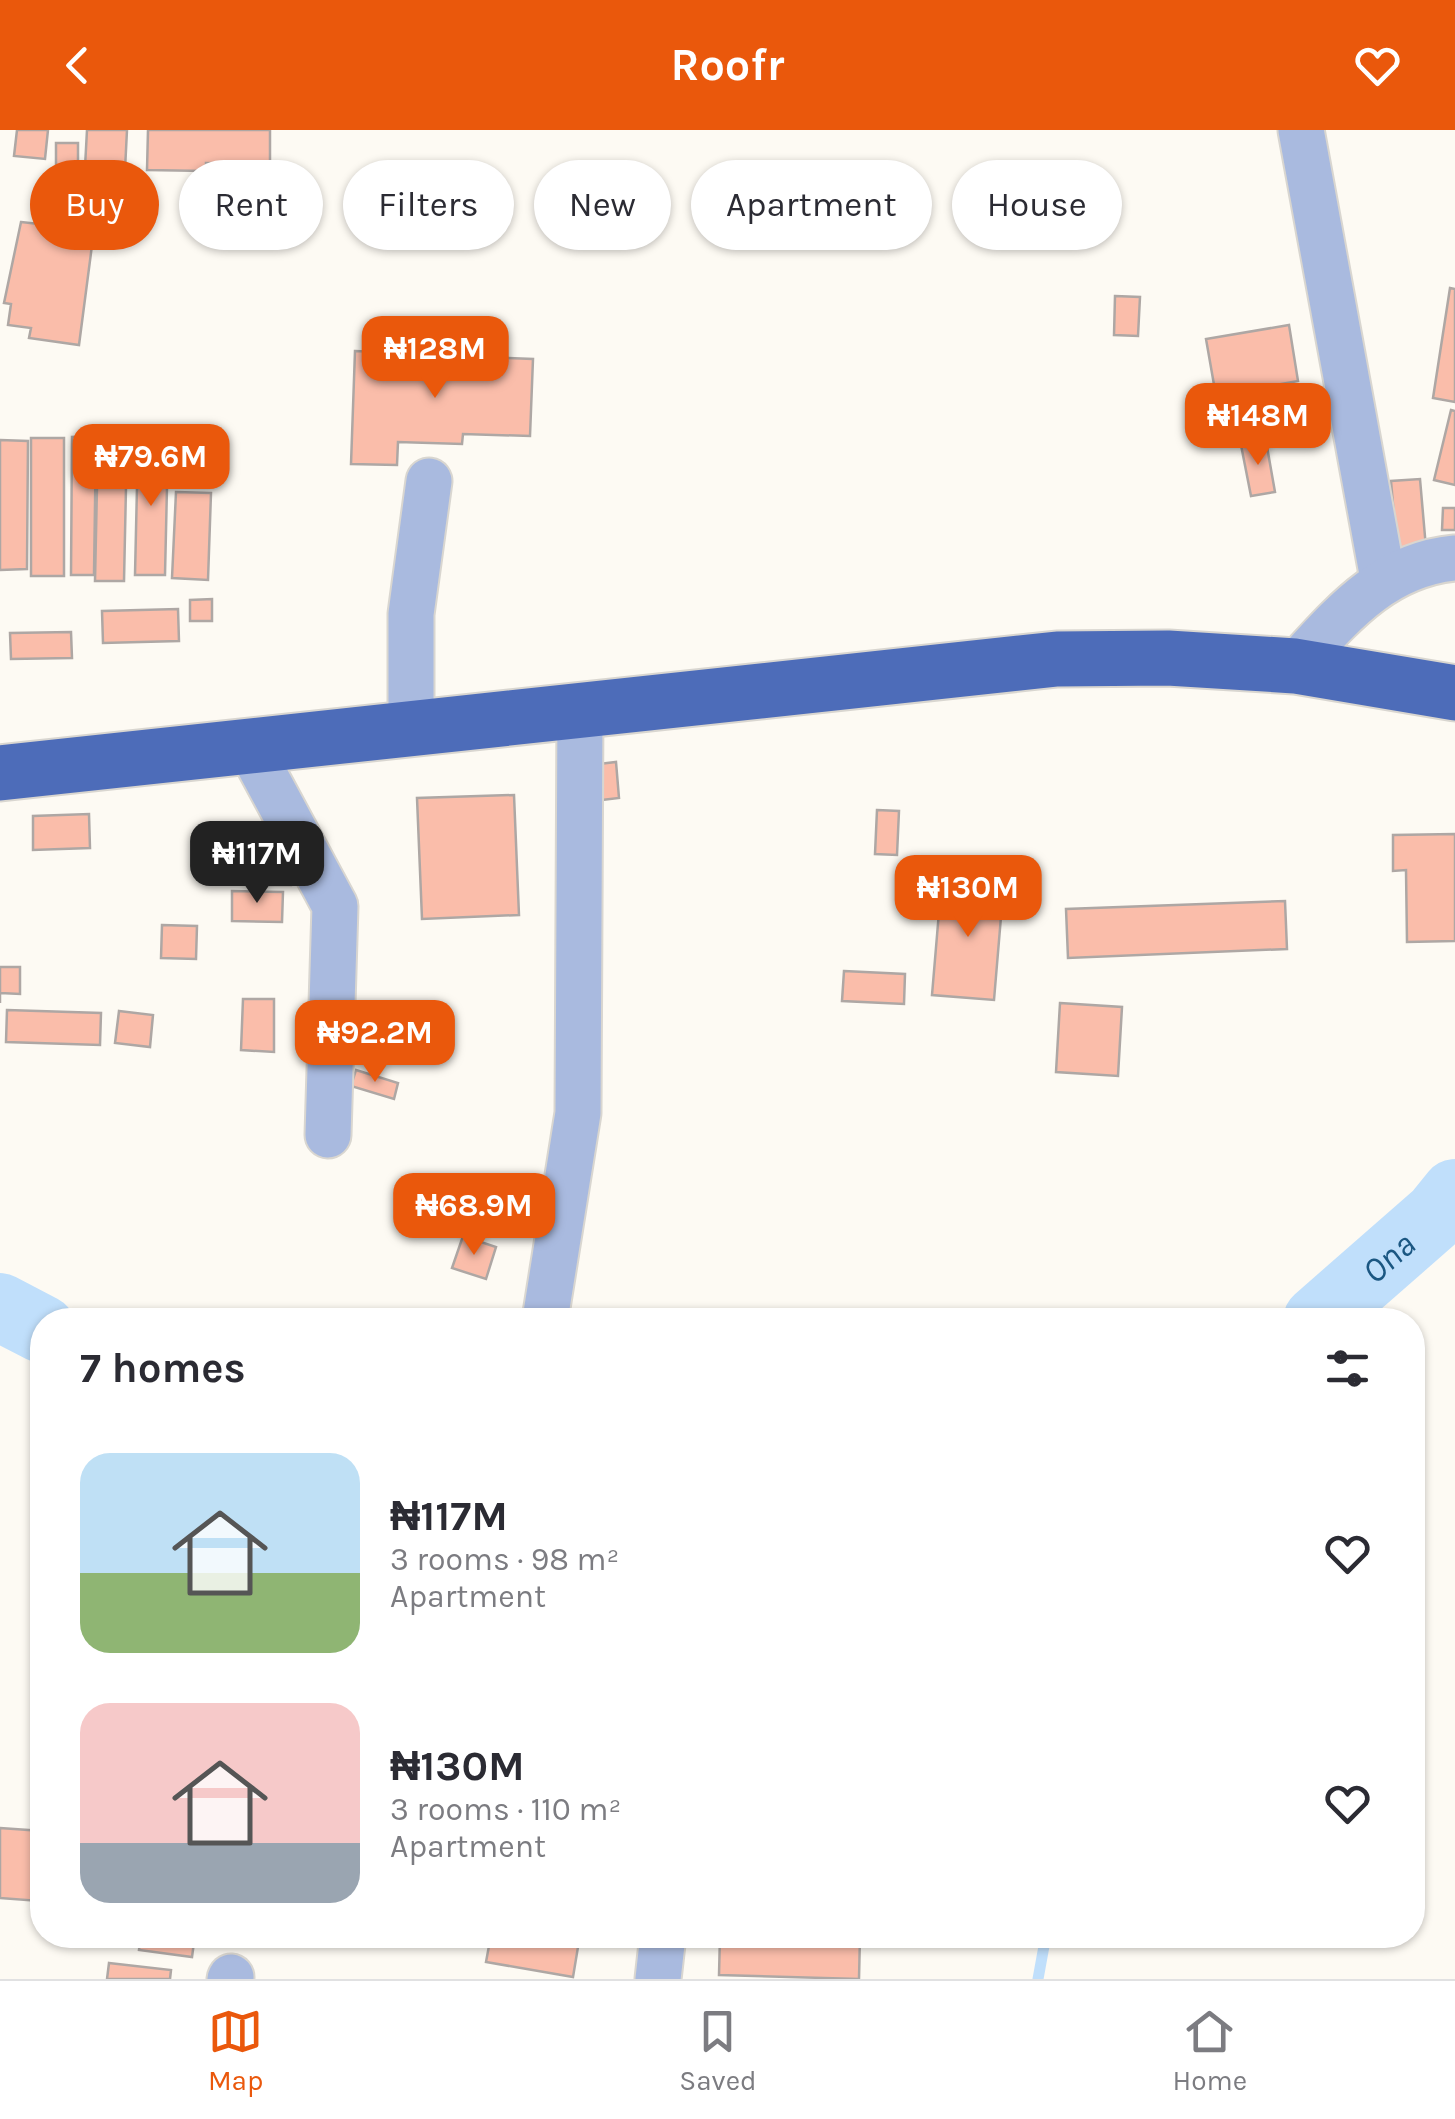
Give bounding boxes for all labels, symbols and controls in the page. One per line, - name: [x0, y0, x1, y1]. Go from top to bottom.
- icon: back: [50, 38, 105, 93]
- icon: heart: [1350, 38, 1405, 93]
- text: Roofr: [670, 39, 785, 91]
- chip: Buy: [30, 160, 159, 250]
- chip: Rent: [179, 160, 323, 250]
- chip: Filters: [343, 160, 514, 250]
- chip: New: [534, 160, 671, 250]
- chip: Apartment: [691, 160, 932, 250]
- chip: House: [952, 160, 1122, 250]
- pin: ₦128M: [365, 316, 505, 401]
- text: ₦128M: [384, 330, 486, 367]
- pin: ₦148M: [1188, 383, 1328, 468]
- text: ₦148M: [1207, 397, 1309, 434]
- pin: ₦79.6M: [70, 424, 232, 509]
- text: ₦79.6M: [95, 438, 207, 475]
- pin: ₦117M: [187, 821, 327, 906]
- text: ₦117M: [212, 835, 302, 872]
- pin: ₦130M: [898, 855, 1038, 940]
- text: ₦130M: [917, 869, 1019, 906]
- pin: ₦92.2M: [294, 1000, 456, 1085]
- text: ₦92.2M: [317, 1014, 433, 1051]
- pin: ₦68.9M: [393, 1173, 555, 1258]
- text: ₦68.9M: [415, 1187, 533, 1224]
- water label: Ona: [1354, 1223, 1423, 1292]
- icon: filters: [1320, 1341, 1375, 1396]
- text: 7 homes: [80, 1343, 246, 1393]
- text: ₦117M: [390, 1491, 508, 1541]
- icon: home: [160, 1493, 280, 1613]
- icon: heart: [1320, 1526, 1375, 1581]
- text: 3 rooms · 98 m²: [390, 1541, 619, 1578]
- text: Apartment: [390, 1578, 546, 1615]
- text: ₦130M: [390, 1741, 525, 1791]
- icon: home: [160, 1743, 280, 1863]
- icon: heart: [1320, 1776, 1375, 1831]
- text: 3 rooms · 110 m²: [390, 1791, 621, 1828]
- text: Apartment: [390, 1828, 546, 1865]
- tab: Map: [208, 2004, 263, 2097]
- tab: Saved: [679, 2004, 757, 2097]
- tab: Home: [1172, 2004, 1247, 2097]

